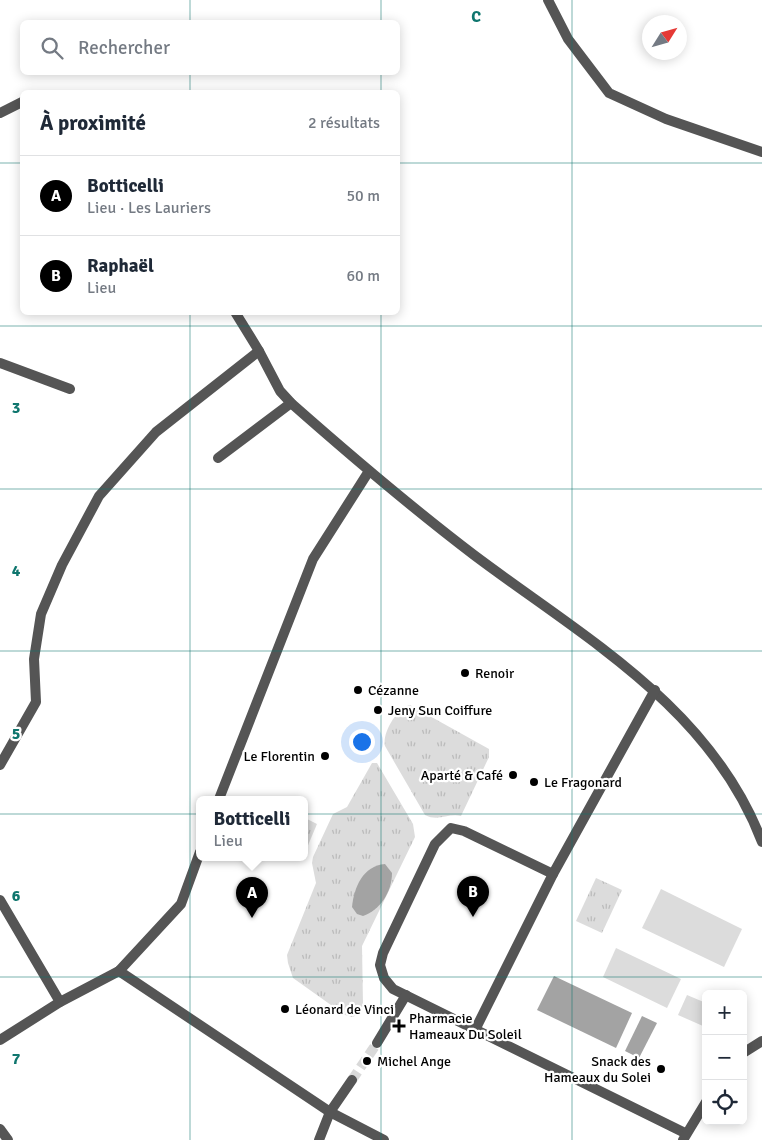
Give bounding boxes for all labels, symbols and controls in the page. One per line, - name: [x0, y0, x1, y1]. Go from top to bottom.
- text: C: [471, 7, 481, 27]
- north arrow: [642, 15, 687, 60]
- search box: [20, 20, 400, 75]
- icon: search: [38, 34, 66, 62]
- text: Rechercher: [78, 36, 170, 60]
- text: À proximité: [40, 110, 146, 136]
- text: 2 résultats: [308, 113, 380, 133]
- text: Botticelli: [87, 174, 164, 198]
- text: A: [51, 186, 61, 206]
- text: 50 m: [346, 186, 380, 206]
- text: Lieu · Les Lauriers: [87, 198, 211, 218]
- text: Raphaël: [87, 254, 154, 278]
- text: B: [51, 266, 61, 286]
- text: 60 m: [346, 266, 380, 286]
- text: Lieu: [87, 278, 116, 298]
- text: 3: [12, 398, 20, 418]
- text: 4: [12, 561, 21, 581]
- place label: Renoir: [475, 665, 515, 682]
- marker: Renoir: [459, 667, 471, 679]
- place label: Cézanne: [368, 682, 419, 699]
- marker: Cézanne: [352, 684, 364, 696]
- place label: Jeny Sun Coiffure: [388, 702, 492, 719]
- marker: Jeny Sun Coiffure: [372, 704, 384, 716]
- text: 5: [12, 724, 20, 744]
- your location: [349, 729, 375, 755]
- place label: Le Florentin: [243, 748, 315, 765]
- marker: Le Florentin: [319, 750, 331, 762]
- place label: Aparté & Café: [421, 767, 503, 784]
- marker: Aparté & Café: [507, 769, 519, 781]
- place label: Le Fragonard: [544, 774, 622, 791]
- marker: Le Fragonard: [528, 776, 540, 788]
- popup: [196, 796, 308, 861]
- text: Botticelli: [214, 807, 290, 831]
- text: Lieu: [214, 831, 243, 851]
- pin: B: [457, 876, 489, 917]
- pin: A: [236, 877, 268, 918]
- text: 6: [12, 886, 21, 906]
- map controls: [702, 990, 747, 1125]
- button: +: [702, 990, 747, 1035]
- place label: Léonard de Vinci: [295, 1001, 394, 1018]
- marker: Léonard de Vinci: [279, 1003, 291, 1015]
- place label: Pharmacie Hameaux Du Soleil: [409, 1010, 522, 1043]
- marker: Pharmacie Hameaux Du Soleil: [393, 1020, 405, 1032]
- button: −: [702, 1035, 747, 1080]
- text: 7: [12, 1049, 21, 1069]
- place label: Michel Ange: [377, 1053, 451, 1070]
- place label: Snack des Hameaux du Solei: [544, 1053, 651, 1086]
- marker: Michel Ange: [361, 1055, 373, 1067]
- marker: Snack des Hameaux du Solei: [655, 1063, 667, 1075]
- button: locate: [702, 1080, 747, 1125]

